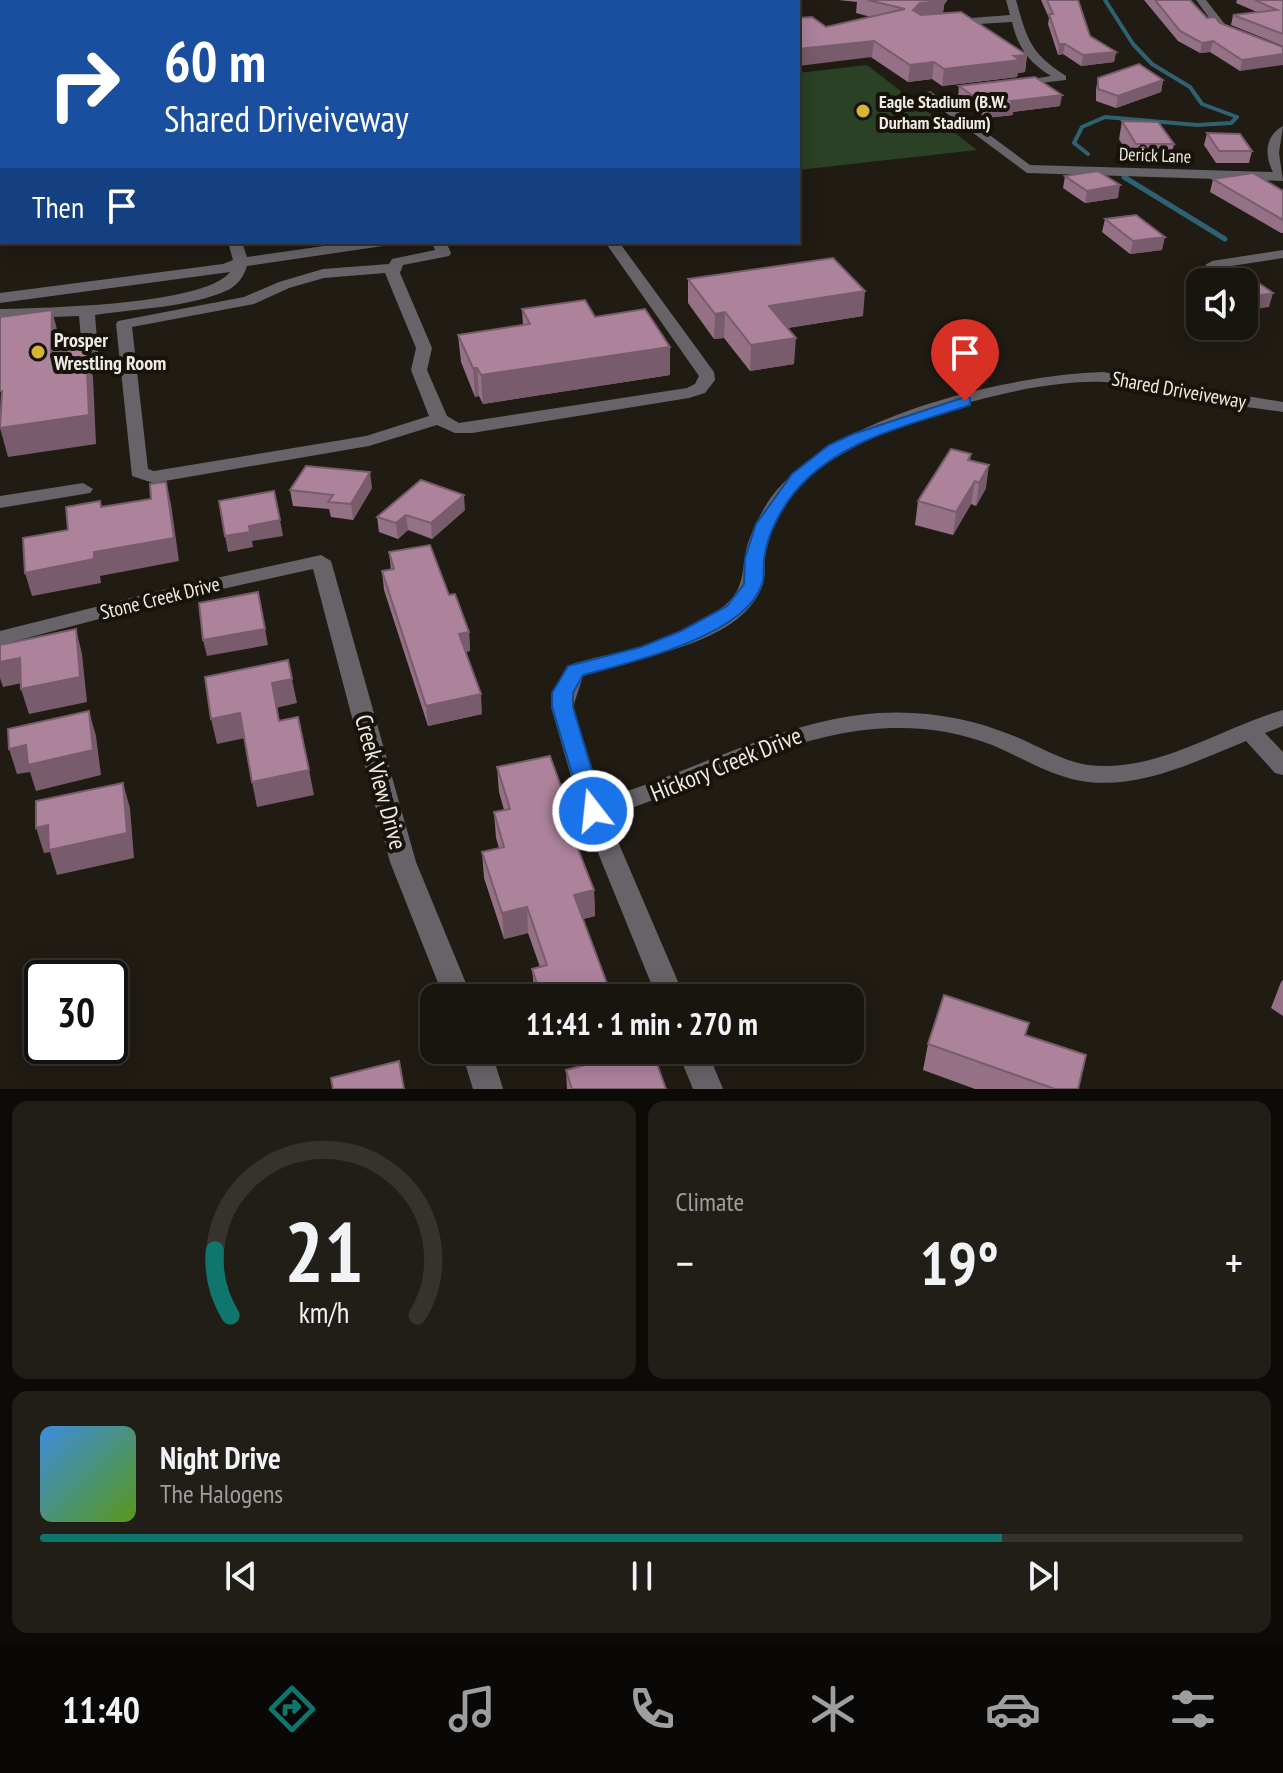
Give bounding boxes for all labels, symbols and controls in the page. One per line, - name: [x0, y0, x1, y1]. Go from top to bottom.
- text: 60 m: [164, 25, 266, 97]
- icon: right: [32, 32, 136, 136]
- place label: Eagle Stadium (B.W. Durham Stadium): [879, 90, 1007, 134]
- text: Shared Driveiveway: [164, 95, 409, 142]
- marker: Eagle Stadium (B.W. Durham Stadium): [854, 102, 872, 120]
- street label: Derick Lane: [1118, 142, 1192, 168]
- icon: arrive: [100, 184, 144, 228]
- text: Then: [32, 187, 84, 226]
- map controls: [1186, 268, 1258, 340]
- button: sound: [1186, 268, 1258, 340]
- pin: [931, 319, 999, 401]
- place label: Prosper Wrestling Room: [53, 327, 166, 376]
- icon: arrive: [943, 331, 987, 375]
- marker: Prosper Wrestling Room: [29, 343, 47, 361]
- street label: Shared Driveiveway: [1110, 365, 1249, 415]
- street label: Stone Creek Drive: [97, 571, 223, 625]
- street label: Creek View Drive: [348, 711, 414, 853]
- street label: Hickory Creek Drive: [646, 720, 806, 808]
- position arrow: [551, 769, 635, 853]
- speed limit sign: 30: [24, 960, 128, 1064]
- text: 11:41 · 1 min · 270 m: [526, 1004, 758, 1043]
- text: Climate: [676, 1185, 744, 1218]
- text: 21: [284, 1197, 364, 1305]
- text: 19°: [920, 1224, 999, 1302]
- text: −: [676, 1234, 694, 1291]
- text: +: [1225, 1234, 1243, 1291]
- text: km/h: [298, 1294, 349, 1331]
- text: Night Drive: [160, 1438, 281, 1477]
- text: The Halogens: [160, 1477, 283, 1510]
- icon: previous: [219, 1554, 263, 1598]
- icon: pause: [620, 1554, 664, 1598]
- icon: next: [1021, 1554, 1065, 1598]
- icon: directions: [264, 1681, 320, 1737]
- icon: music: [444, 1681, 500, 1737]
- icon: phone: [624, 1681, 680, 1737]
- icon: climate: [805, 1681, 861, 1737]
- icon: car: [985, 1681, 1041, 1737]
- icon: filters: [1165, 1681, 1221, 1737]
- text: 11:40: [62, 1686, 140, 1733]

